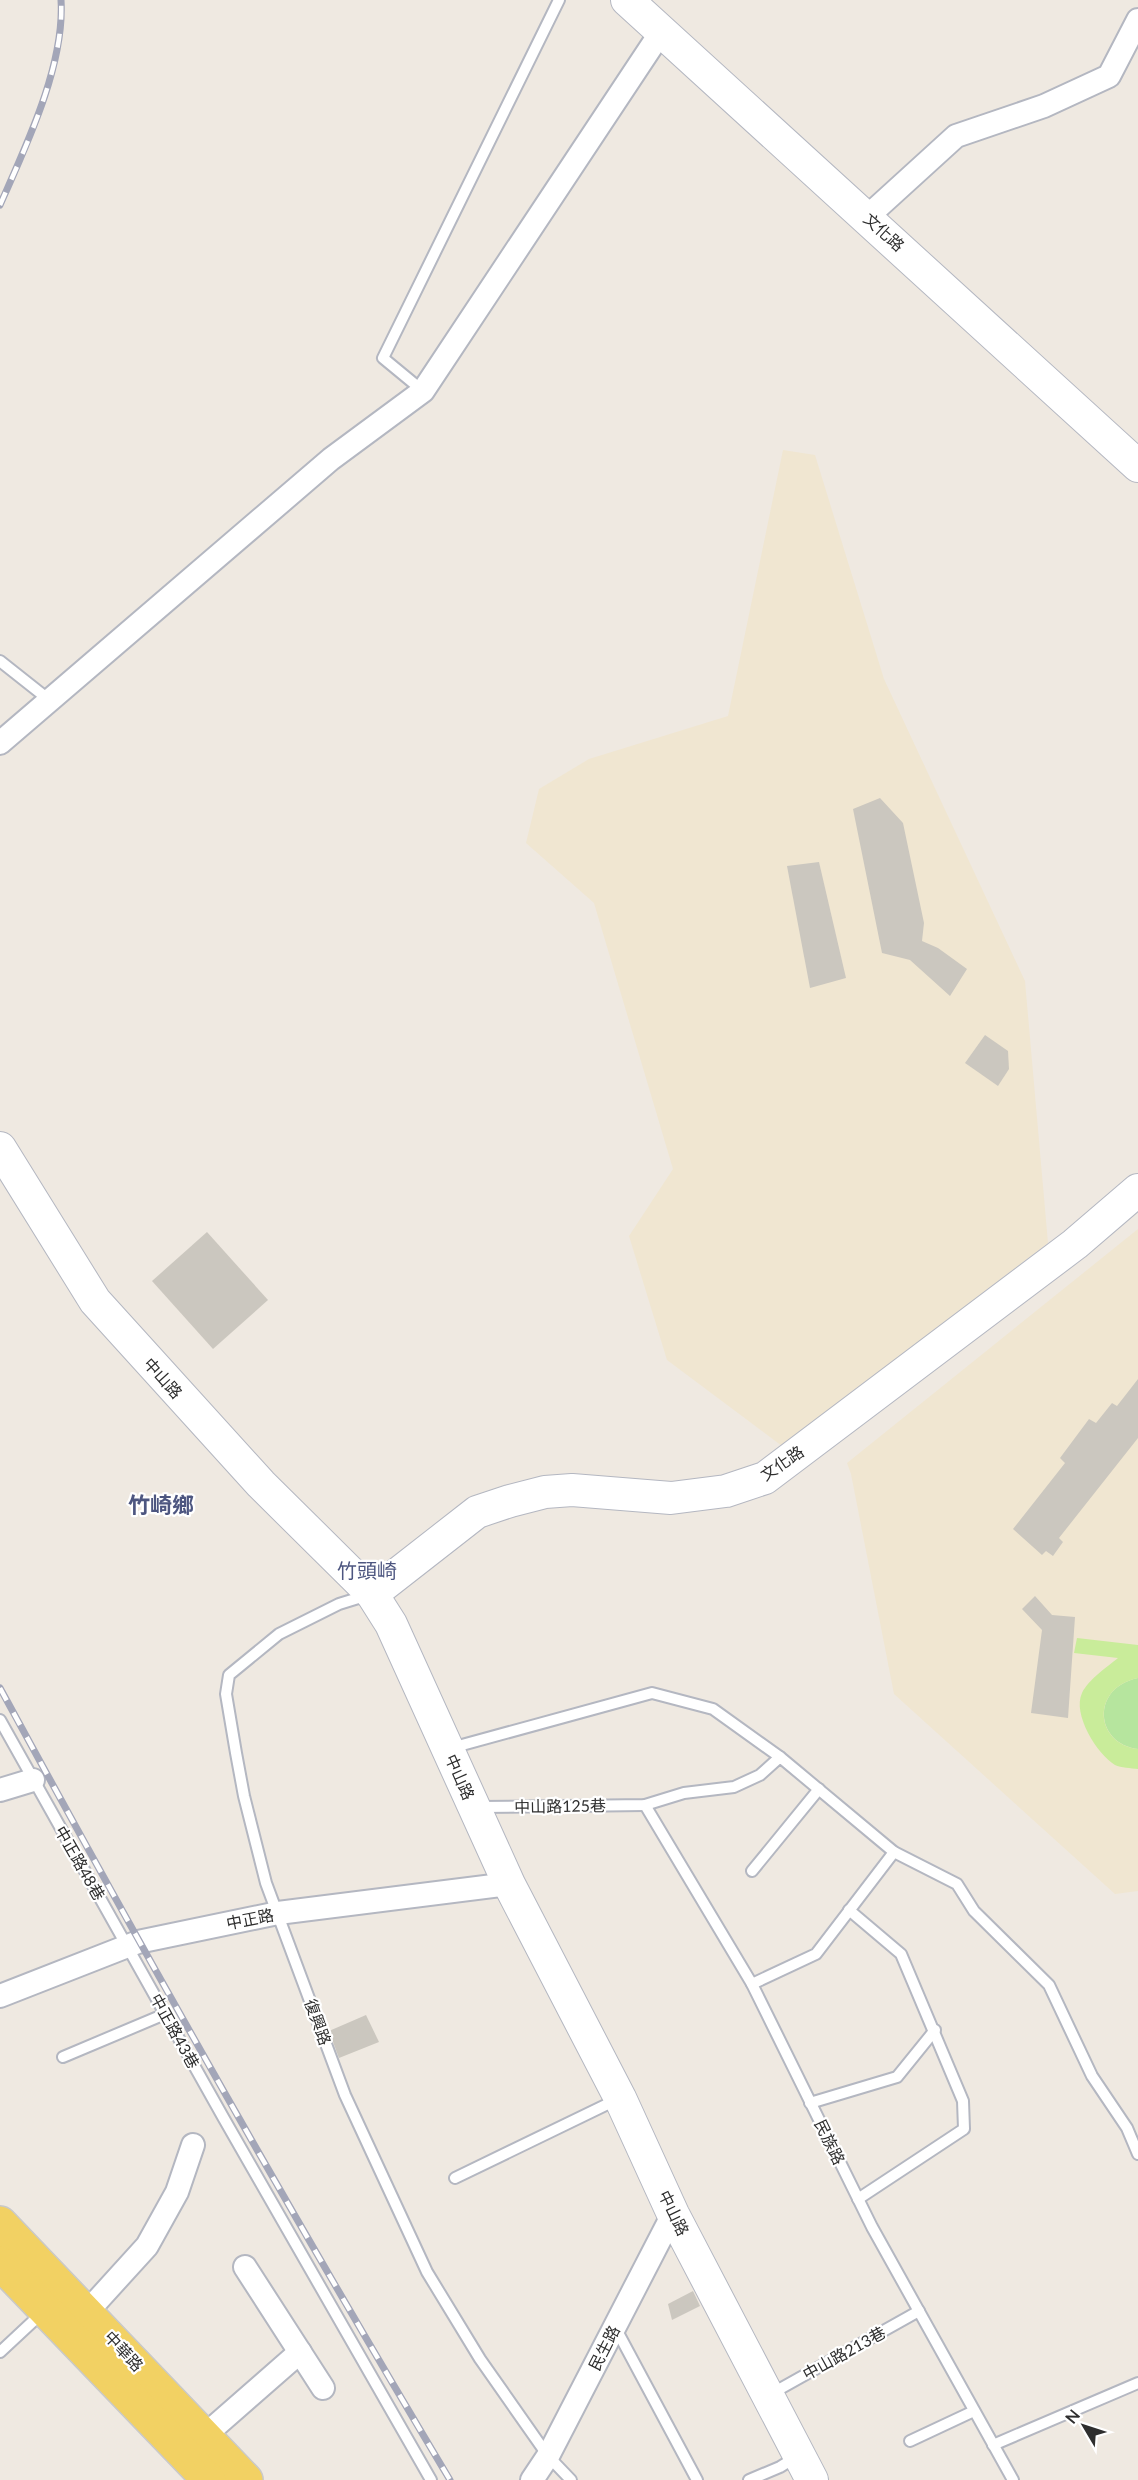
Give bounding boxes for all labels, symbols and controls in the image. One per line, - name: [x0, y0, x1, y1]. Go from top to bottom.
- street label: 文化路: [860, 209, 909, 255]
- street label: 中山路: [140, 1353, 186, 1402]
- street label: 文化路: [757, 1441, 807, 1484]
- district label: 竹崎鄉: [128, 1491, 194, 1518]
- district label: 竹頭崎: [337, 1558, 397, 1582]
- street label: 中山路: [442, 1751, 479, 1803]
- street label: 中山路125巷: [514, 1795, 606, 1816]
- street label: 中正路48巷: [52, 1822, 109, 1903]
- street label: 中正路: [225, 1905, 275, 1932]
- street label: 中正路43巷: [147, 1990, 204, 2071]
- street label: 復興路: [301, 1996, 336, 2048]
- street label: 民族路: [811, 2116, 850, 2168]
- street label: 中山路: [655, 2187, 694, 2239]
- street label: 民生路: [584, 2322, 623, 2373]
- street label: 中山路213巷: [799, 2322, 889, 2383]
- street label: 中華路: [101, 2327, 148, 2375]
- north arrow: [1054, 2396, 1114, 2456]
- text: N: [1061, 2405, 1083, 2427]

